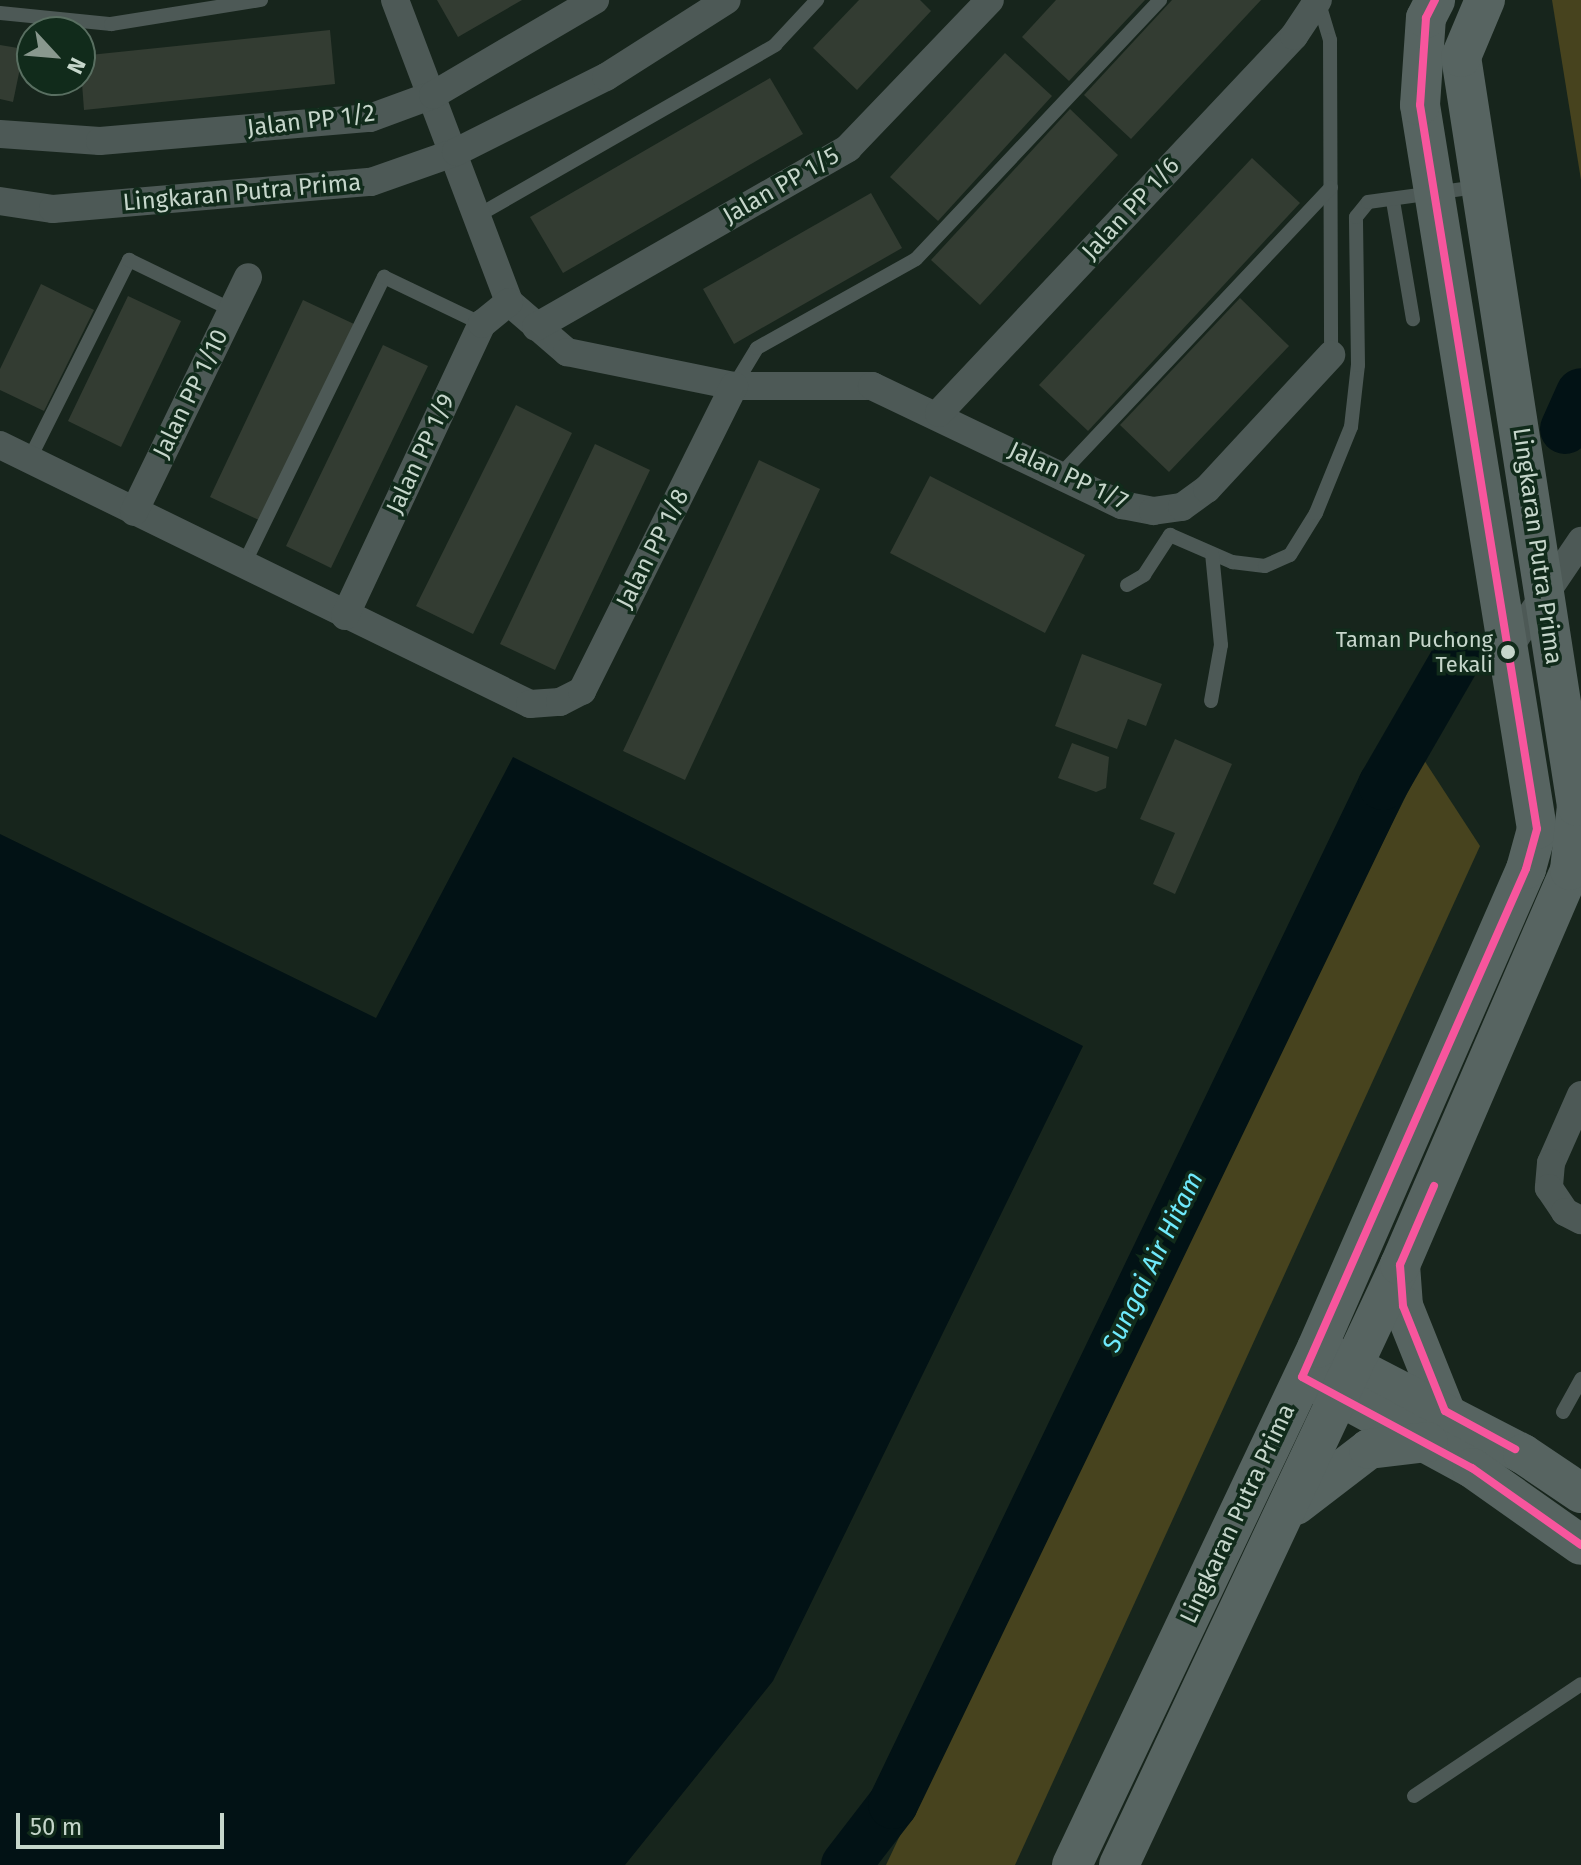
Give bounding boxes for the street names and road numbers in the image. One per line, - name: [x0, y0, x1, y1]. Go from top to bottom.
- street label: Jalan PP 1/2: [245, 99, 377, 143]
- street label: Jalan PP 1/5: [718, 141, 844, 231]
- street label: Jalan PP 1/6: [1076, 152, 1186, 266]
- street label: Lingkaran Putra Prima: [122, 168, 362, 218]
- street label: Jalan PP 1/10: [147, 325, 235, 463]
- street label: Jalan PP 1/9: [381, 389, 461, 519]
- street label: Lingkaran Putra Prima: [1506, 426, 1568, 666]
- street label: Jalan PP 1/7: [1004, 436, 1132, 516]
- street label: Jalan PP 1/8: [611, 484, 695, 614]
- street label: Lingkaran Putra Prima: [1174, 1400, 1302, 1628]

